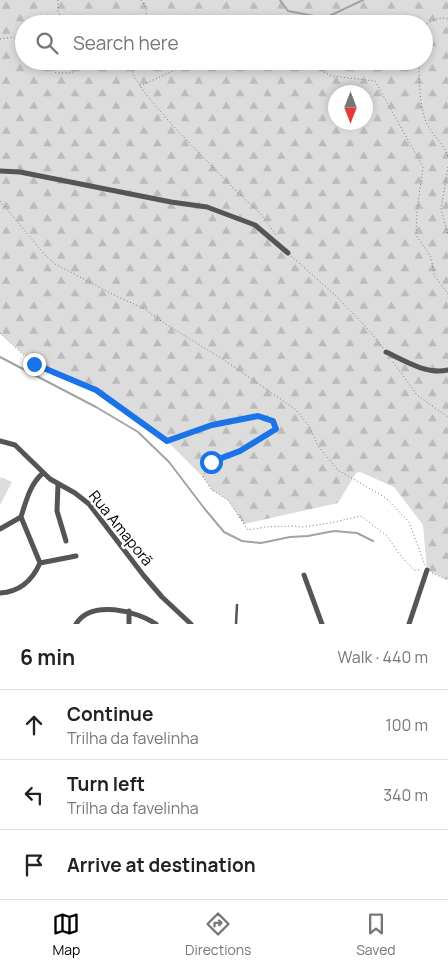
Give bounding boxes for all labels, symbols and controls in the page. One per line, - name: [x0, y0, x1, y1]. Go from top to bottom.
- search box: [15, 15, 433, 70]
- icon: search: [33, 29, 61, 57]
- text: Search here: [73, 30, 179, 56]
- north arrow: [328, 85, 373, 130]
- route end: [23, 353, 46, 376]
- route start: [200, 451, 223, 474]
- street label: Rua Amaporã: [84, 486, 158, 570]
- text: 6 min: [20, 643, 75, 671]
- text: Walk · 440 m: [338, 646, 428, 668]
- text: Continue: [67, 701, 153, 727]
- icon: ahead: [20, 711, 48, 739]
- text: 100 m: [385, 714, 428, 736]
- text: Trilha da favelinha: [67, 727, 199, 749]
- text: Turn left: [67, 771, 145, 797]
- icon: left: [20, 781, 48, 809]
- text: 340 m: [383, 784, 428, 806]
- text: Trilha da favelinha: [67, 797, 199, 819]
- icon: arrive: [20, 851, 48, 879]
- text: Arrive at destination: [67, 852, 256, 878]
- tab: Map: [52, 910, 80, 959]
- tab: Directions: [185, 910, 251, 959]
- tab: Saved: [356, 910, 396, 959]

